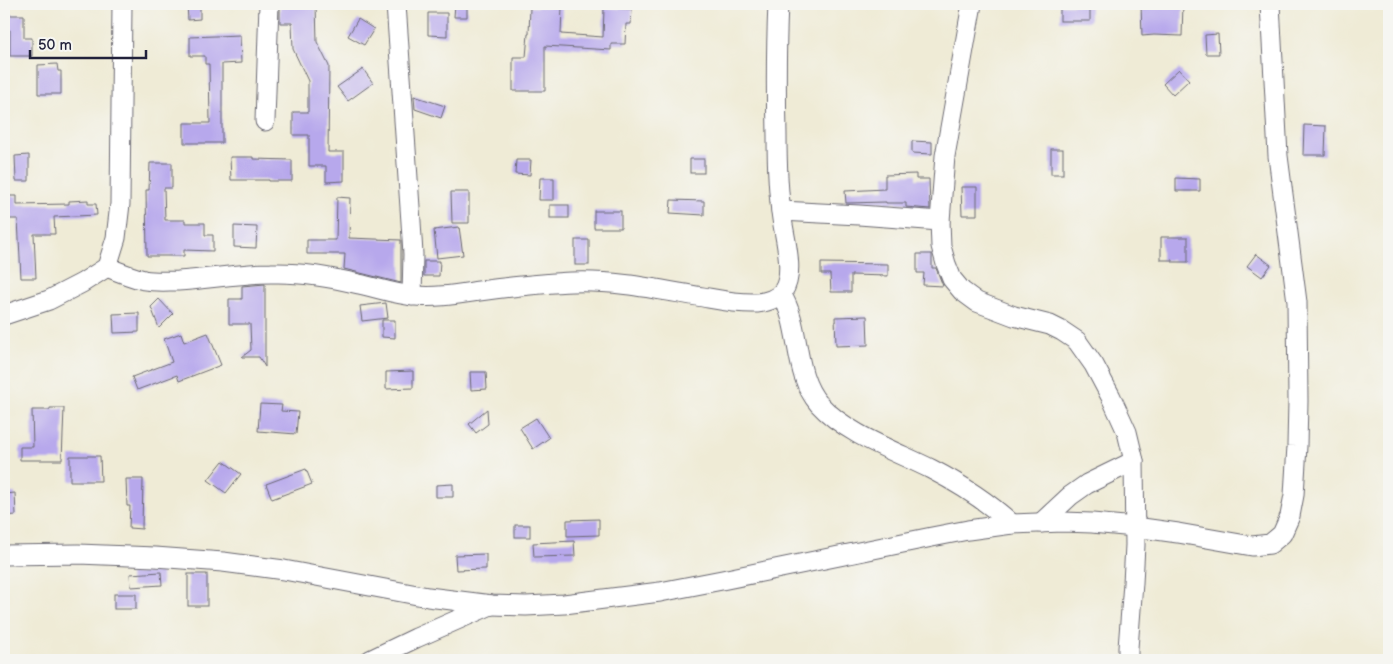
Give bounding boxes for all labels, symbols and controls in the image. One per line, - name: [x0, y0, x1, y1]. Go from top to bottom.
- scale bar: [30, 28, 146, 60]
- text: 50 m: [38, 36, 72, 55]

